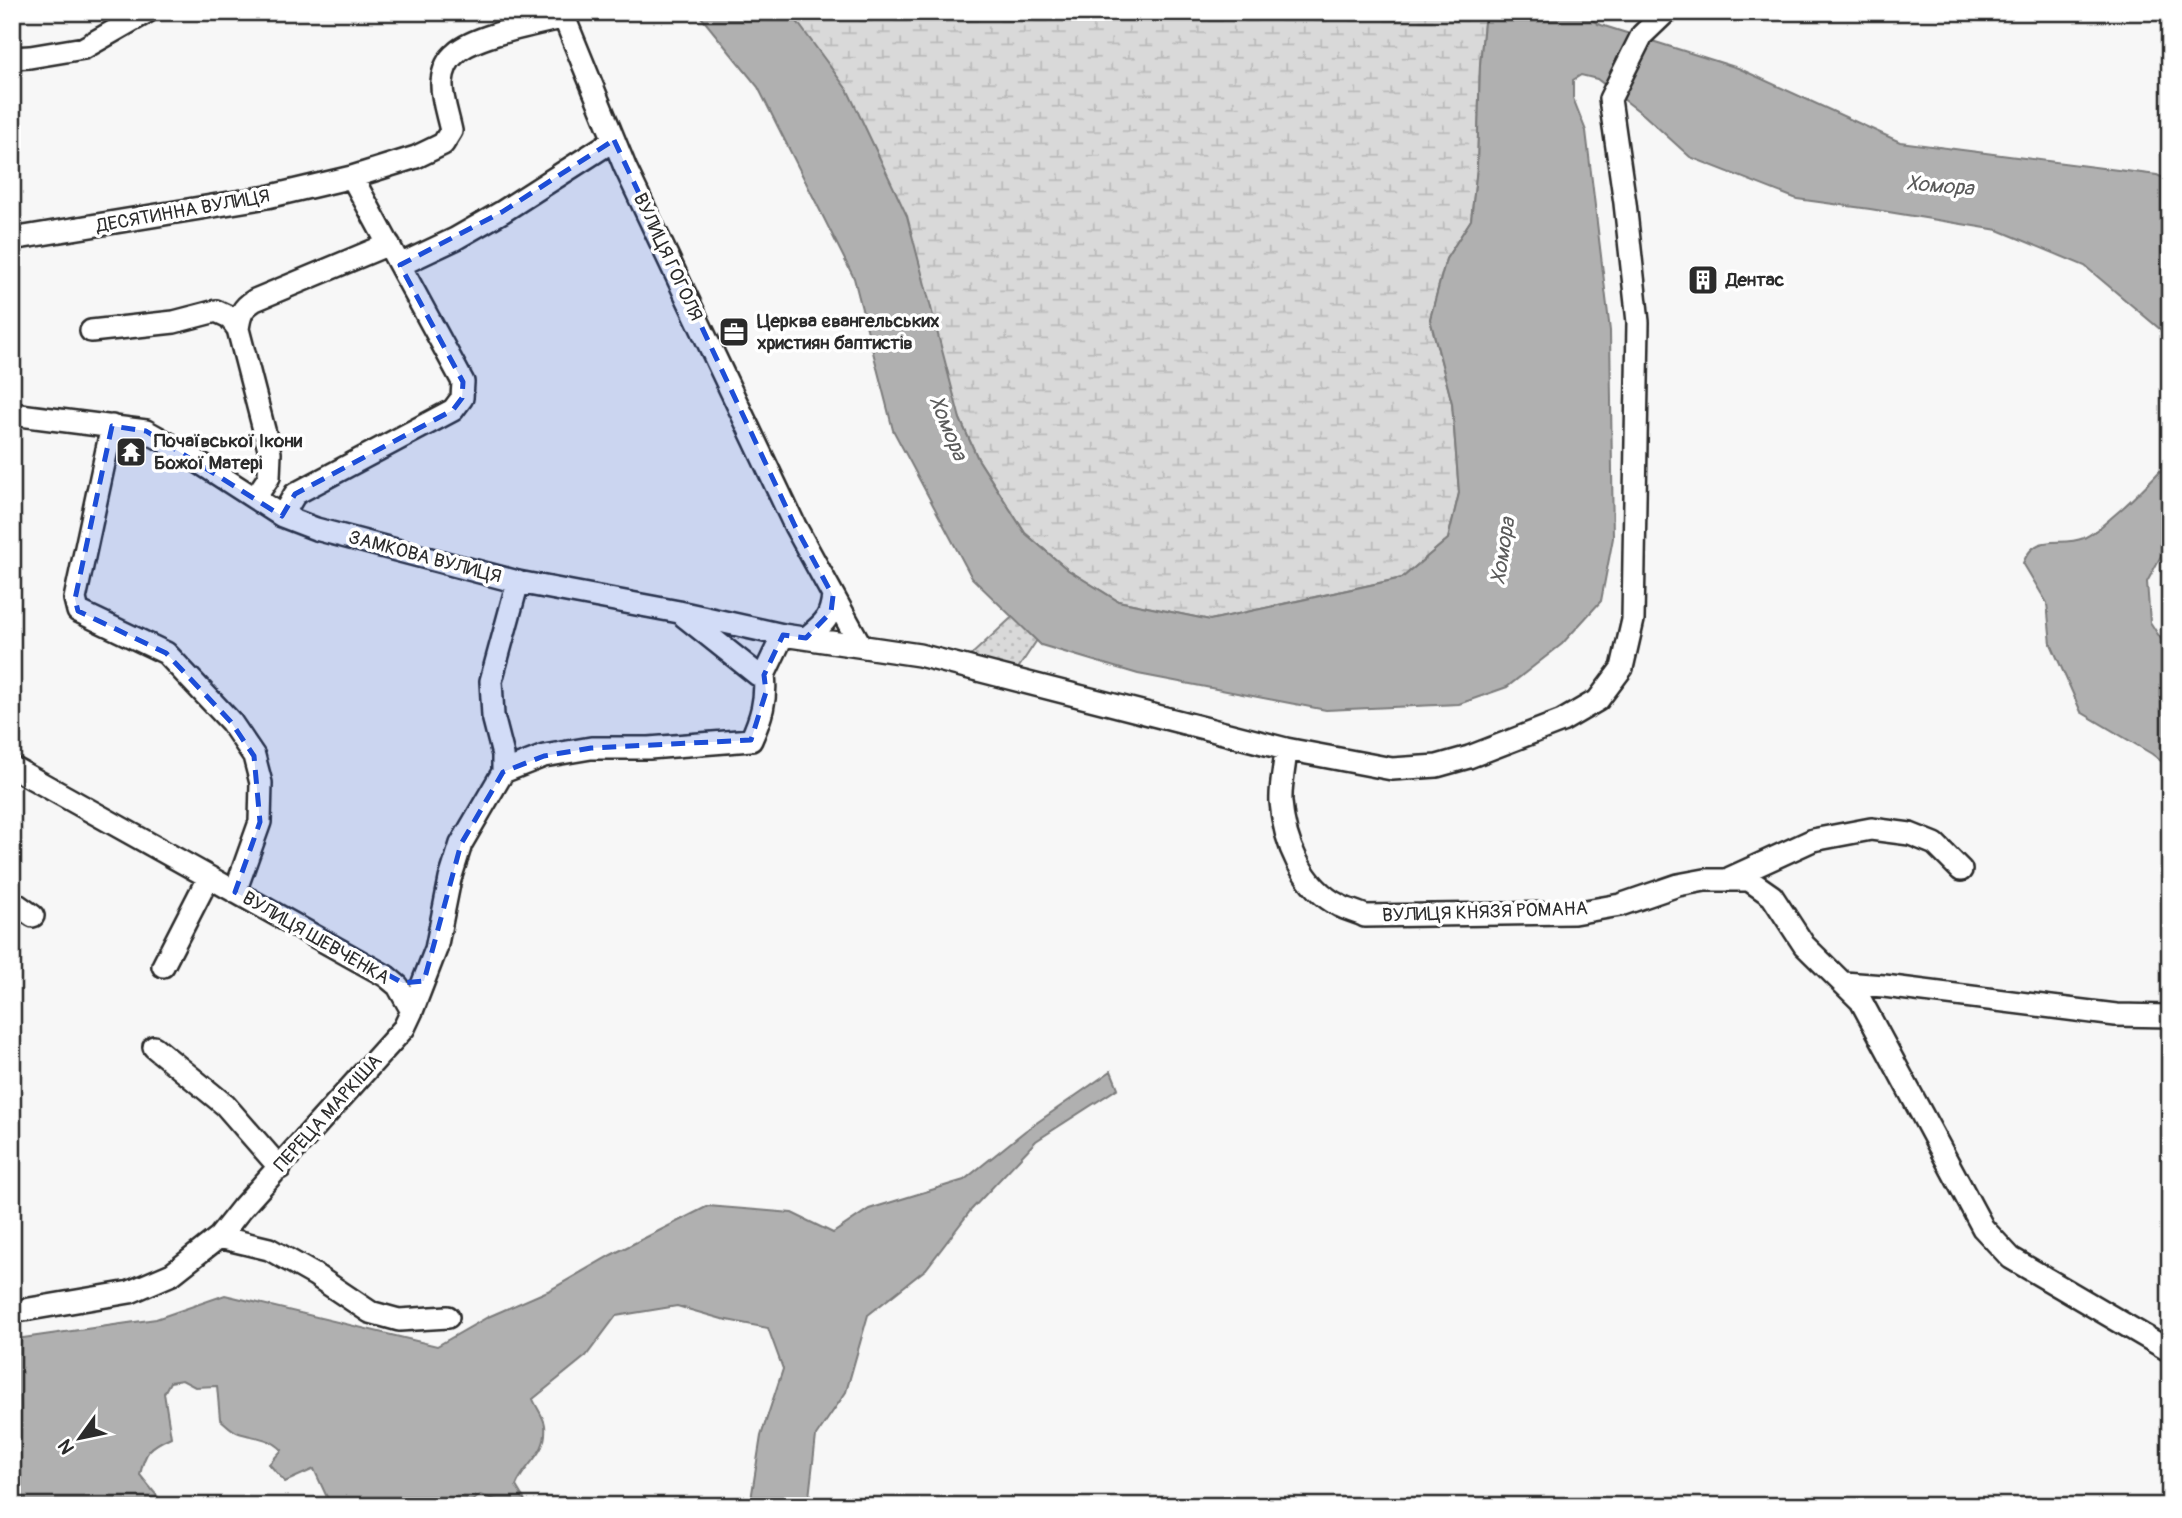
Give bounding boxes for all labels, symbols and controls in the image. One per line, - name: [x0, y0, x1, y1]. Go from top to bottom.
- water label: Хомора: [1905, 170, 1976, 202]
- street label: ДЕСЯТИННА ВУЛИЦЯ: [93, 184, 272, 238]
- street label: ВУЛИЦЯ ГОГОЛЯ: [628, 189, 708, 325]
- building icon: Дентас: [1686, 263, 1720, 297]
- place label: Дентас: [1725, 268, 1785, 292]
- place label: Церква євангельських християн баптистів: [756, 309, 940, 355]
- office icon: Церква євангельських християн баптистів: [717, 315, 751, 349]
- water label: Хомора: [923, 392, 974, 465]
- place label: Почаївської Ікони Божої Матері: [154, 429, 303, 475]
- temple icon: Почаївської Ікони Божої Матері: [114, 435, 148, 469]
- water label: Хомора: [1484, 514, 1522, 586]
- street label: ЗАМКОВА ВУЛИЦЯ: [346, 525, 504, 589]
- street label: ВУЛИЦЯ ШЕВЧЕНКА: [238, 886, 394, 990]
- street label: ВУЛИЦЯ КНЯЗЯ РОМАНА: [1382, 896, 1588, 928]
- street label: ПЕРЕЦА МАРКІША: [269, 1049, 387, 1177]
- north arrow: [46, 1402, 116, 1472]
- text: N: [53, 1435, 80, 1459]

